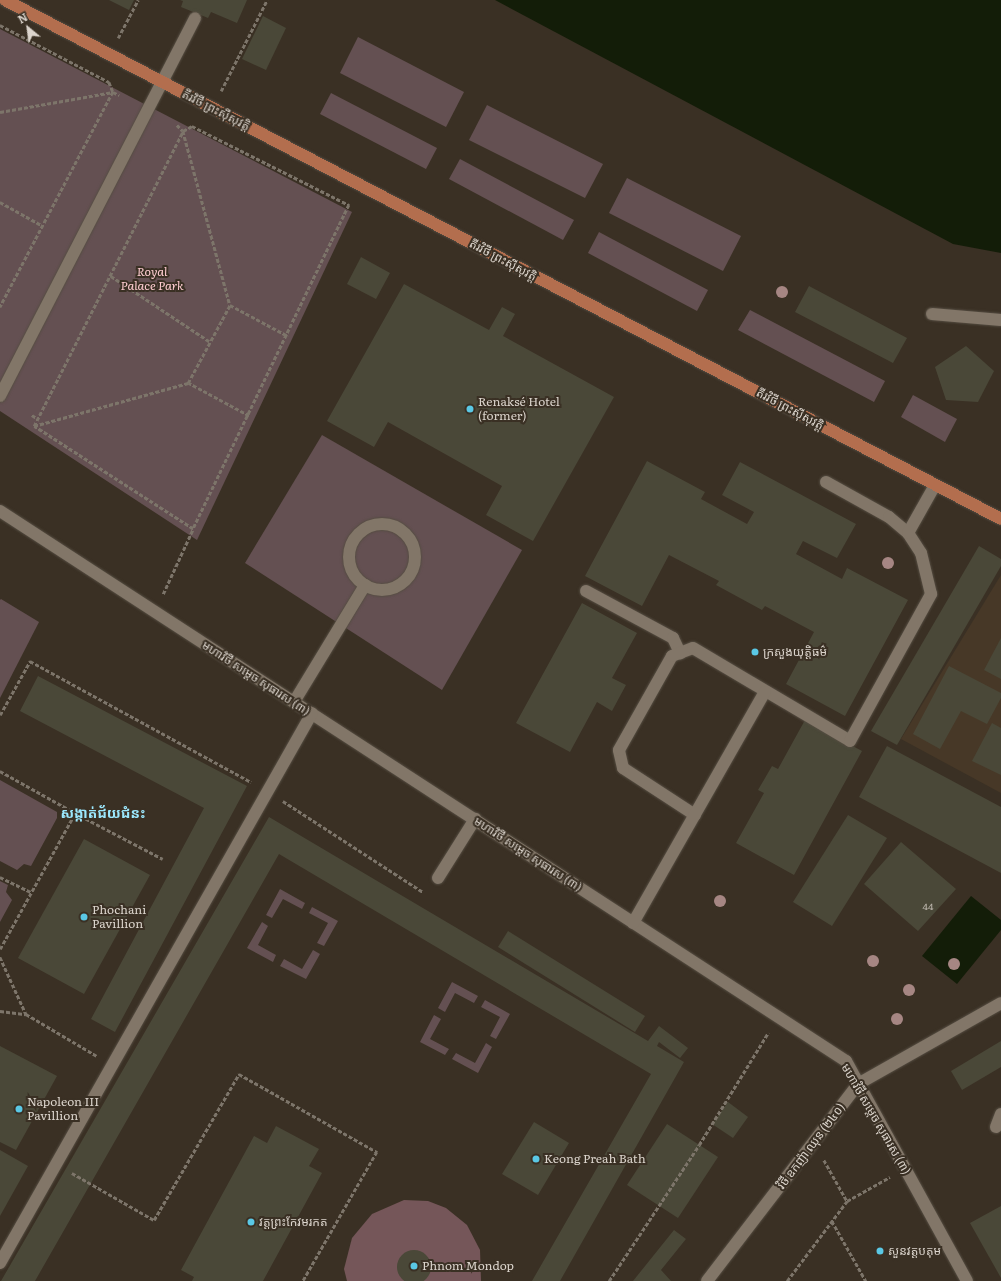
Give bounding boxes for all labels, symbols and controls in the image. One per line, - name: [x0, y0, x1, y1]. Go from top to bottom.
- north arrow: [8, 8, 48, 48]
- text: N: [14, 8, 30, 27]
- street label: តីរវិថី ព្រះស៊ីសុវត្តិ: [180, 87, 252, 133]
- street label: តីរវិថី ព្រះស៊ីសុវត្តិ: [467, 236, 539, 284]
- park label: Royal Palace Park: [121, 265, 183, 293]
- street label: តីរវិថី ព្រះស៊ីសុវត្តិ: [754, 385, 826, 433]
- place label: Renaksé Hotel (former): [478, 395, 560, 423]
- marker: Renaksé Hotel (former): [465, 404, 475, 414]
- street label: មហាវិថី សម្តេច សុធារស (៣): [199, 638, 313, 718]
- place label: ក្រសួងយុត្ដិធម៌: [763, 645, 827, 659]
- marker: ក្រសួងយុត្ដិធម៌: [750, 647, 760, 657]
- district label: សង្កាត់ជ័យជំនះ: [60, 804, 146, 820]
- street label: មហាវិថី សម្តេច សុធារស (៣): [471, 814, 585, 894]
- house number: 44: [922, 900, 934, 912]
- place label: Phochani Pavillion: [92, 903, 146, 931]
- marker: Phochani Pavillion: [79, 912, 89, 922]
- street label: មហាវិថី សម្តេច សុធារស (៣): [838, 1061, 914, 1177]
- place label: Napoleon III Pavillion: [27, 1095, 99, 1123]
- street label: វិថី ឧកញ៉ា ឈុន (២៤០): [774, 1100, 848, 1192]
- marker: Napoleon III Pavillion: [14, 1104, 24, 1114]
- place label: Keong Preah Bath: [544, 1152, 646, 1166]
- marker: Keong Preah Bath: [531, 1154, 541, 1164]
- place label: វត្តព្រះកែវមរកត: [259, 1215, 328, 1229]
- marker: វត្តព្រះកែវមរកត: [246, 1217, 256, 1227]
- place label: សួនវត្តបតុម: [888, 1244, 941, 1258]
- marker: សួនវត្តបតុម: [875, 1246, 885, 1256]
- place label: Phnom Mondop: [422, 1259, 514, 1273]
- marker: Phnom Mondop: [409, 1261, 419, 1271]

